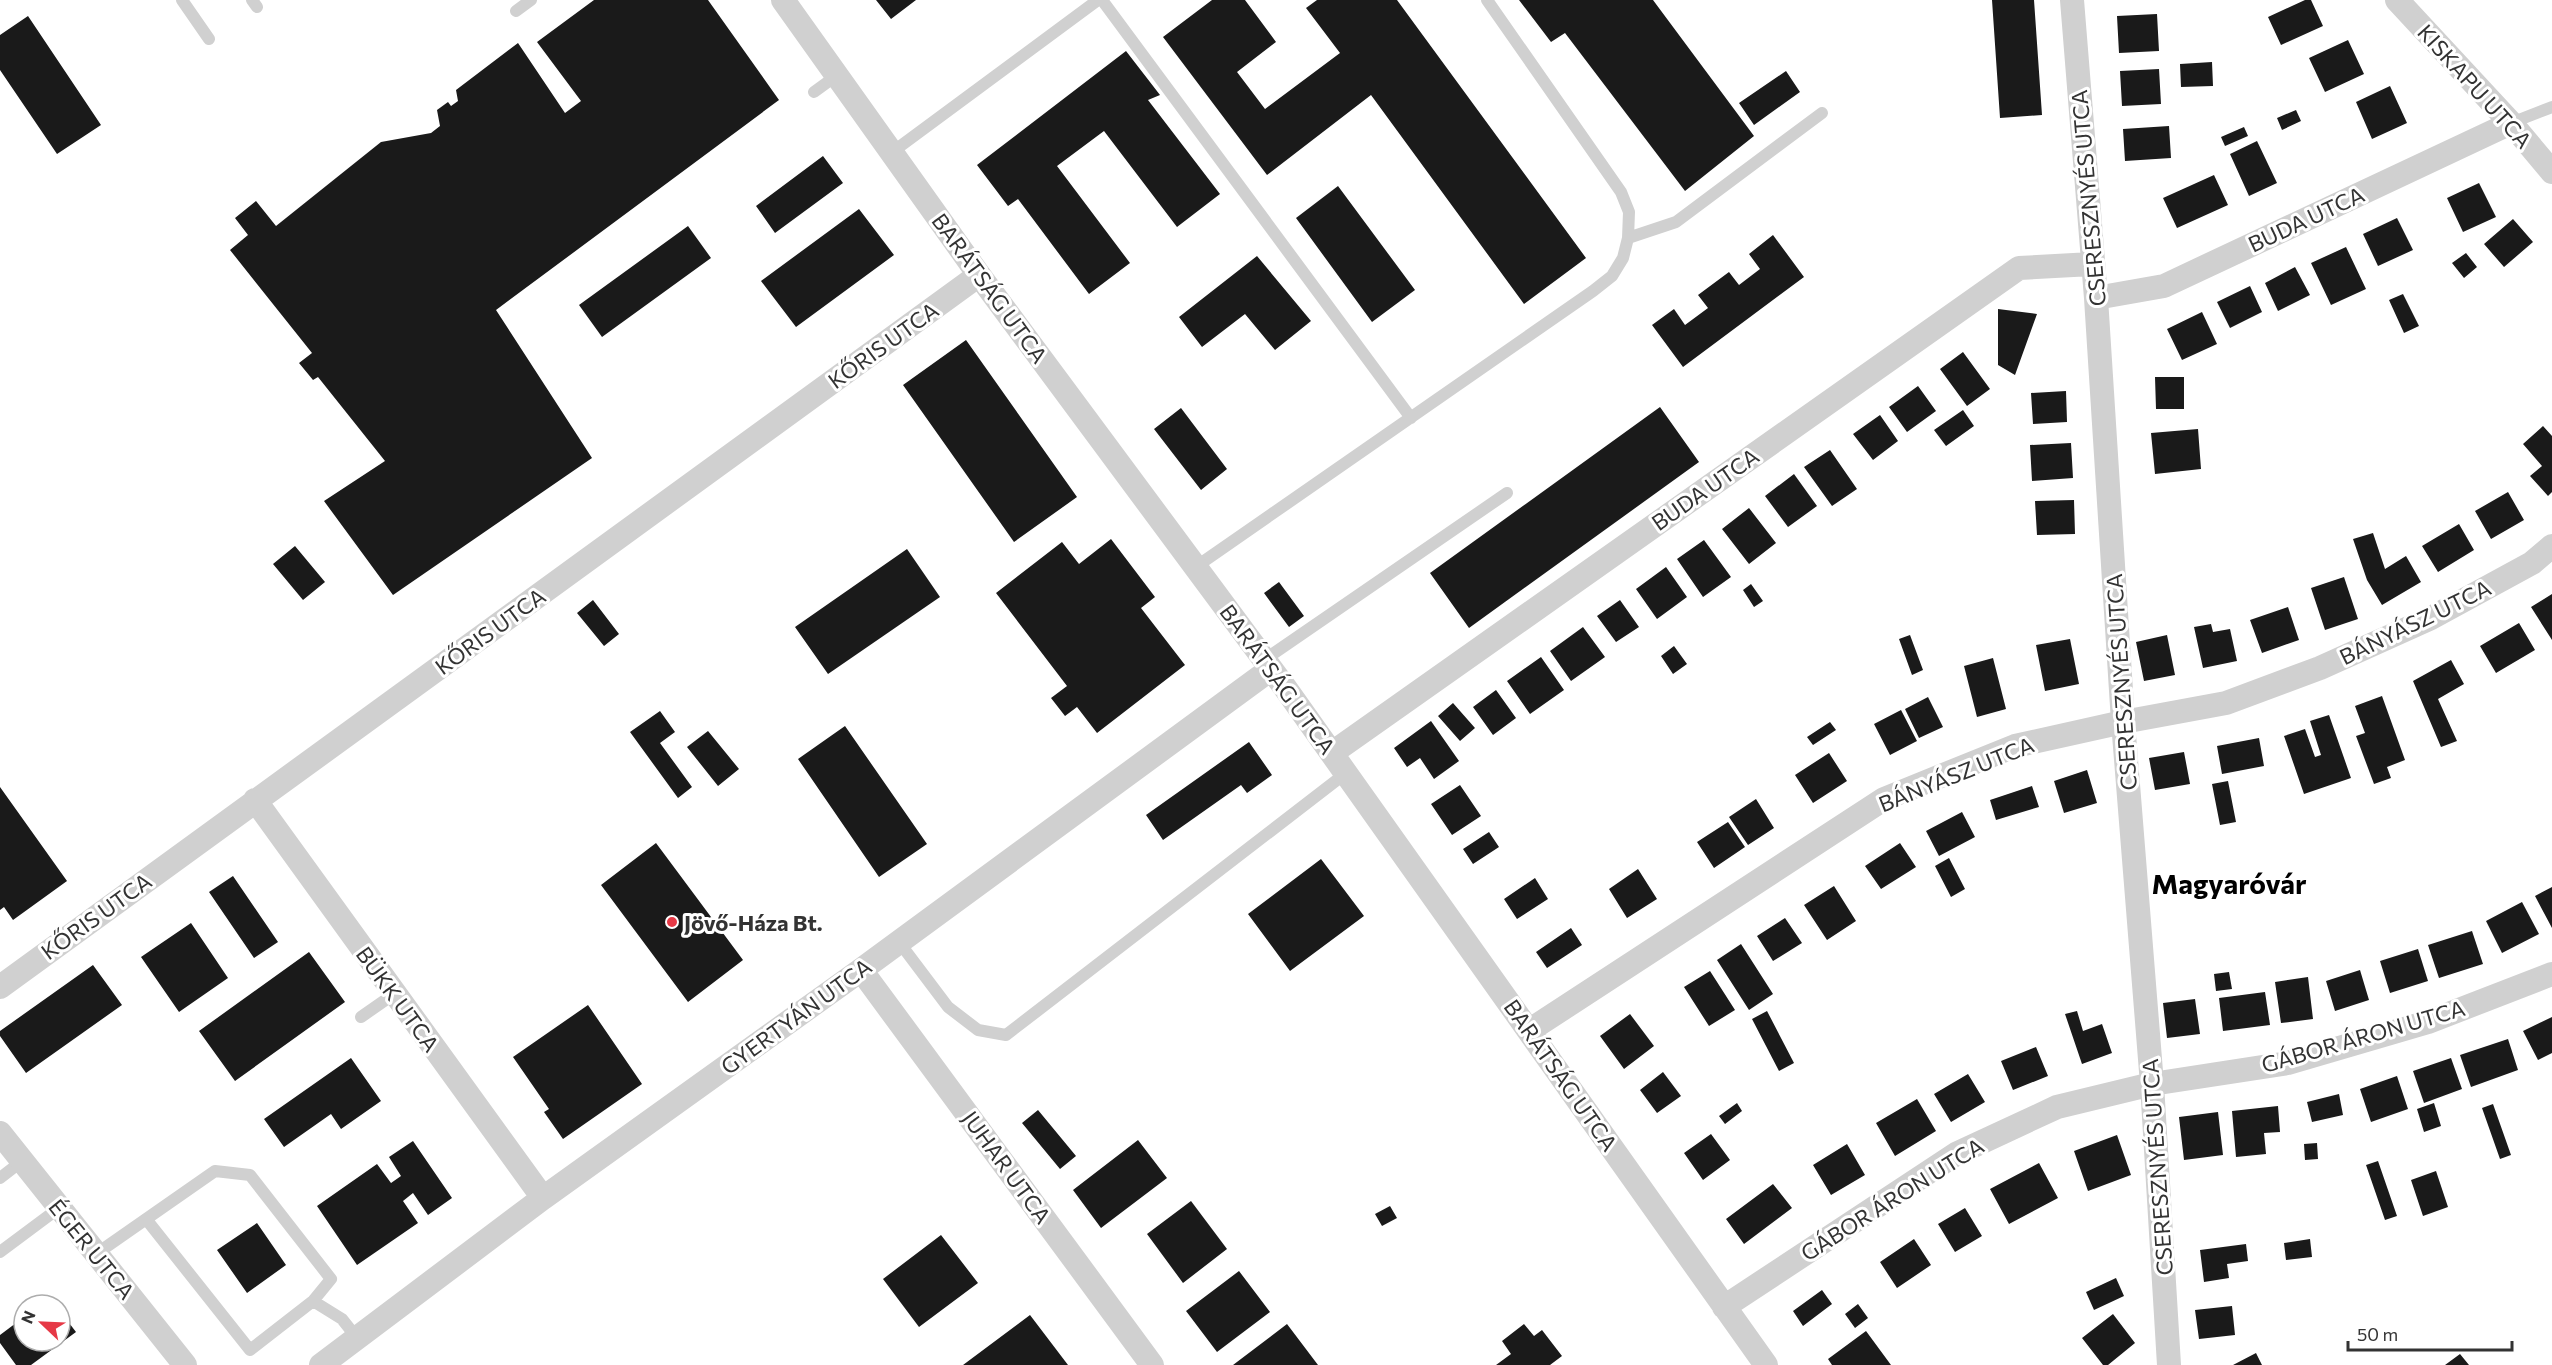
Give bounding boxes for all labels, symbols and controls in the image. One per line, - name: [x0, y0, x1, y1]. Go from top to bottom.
- street label: KISKAPU UTCA: [2412, 18, 2538, 154]
- street label: CSERESZNYÉS UTCA: [2065, 89, 2111, 307]
- street label: BUDA UTCA: [2244, 180, 2368, 258]
- street label: BARÁTSÁG UTCA: [926, 208, 1054, 368]
- street label: KŐRIS UTCA: [823, 296, 943, 394]
- street label: BUDA UTCA: [1646, 442, 1764, 536]
- street label: CSERESZNYÉS UTCA: [2100, 573, 2142, 791]
- street label: BÁNYÁSZ UTCA: [2335, 574, 2495, 670]
- street label: KŐRIS UTCA: [430, 582, 550, 680]
- street label: BARÁTSÁG UTCA: [1214, 599, 1342, 759]
- street label: BÁNYÁSZ UTCA: [1874, 731, 2038, 817]
- district label: Magyaróvár: [2151, 866, 2307, 900]
- street label: KŐRIS UTCA: [36, 867, 156, 965]
- place label: Jövő-Háza Bt.: [684, 909, 823, 936]
- marker: Jövő-Háza Bt.: [665, 915, 679, 929]
- street label: BÜKK UTCA: [351, 941, 445, 1057]
- street label: GYERTYÁN UTCA: [715, 952, 877, 1080]
- street label: BARÁTSÁG UTCA: [1499, 994, 1623, 1156]
- street label: GÁBOR ÁRON UTCA: [2258, 994, 2468, 1078]
- street label: CSERESZNYÉS UTCA: [2136, 1058, 2178, 1276]
- street label: JUHAR UTCA: [957, 1105, 1057, 1229]
- street label: GÁBOR ÁRON UTCA: [1796, 1132, 1988, 1266]
- street label: ÉGER UTCA: [43, 1194, 141, 1304]
- north arrow: [12, 1293, 72, 1353]
- text: N: [17, 1308, 39, 1326]
- scale bar: [2348, 1314, 2512, 1352]
- text: 50 m: [2357, 1323, 2398, 1345]

